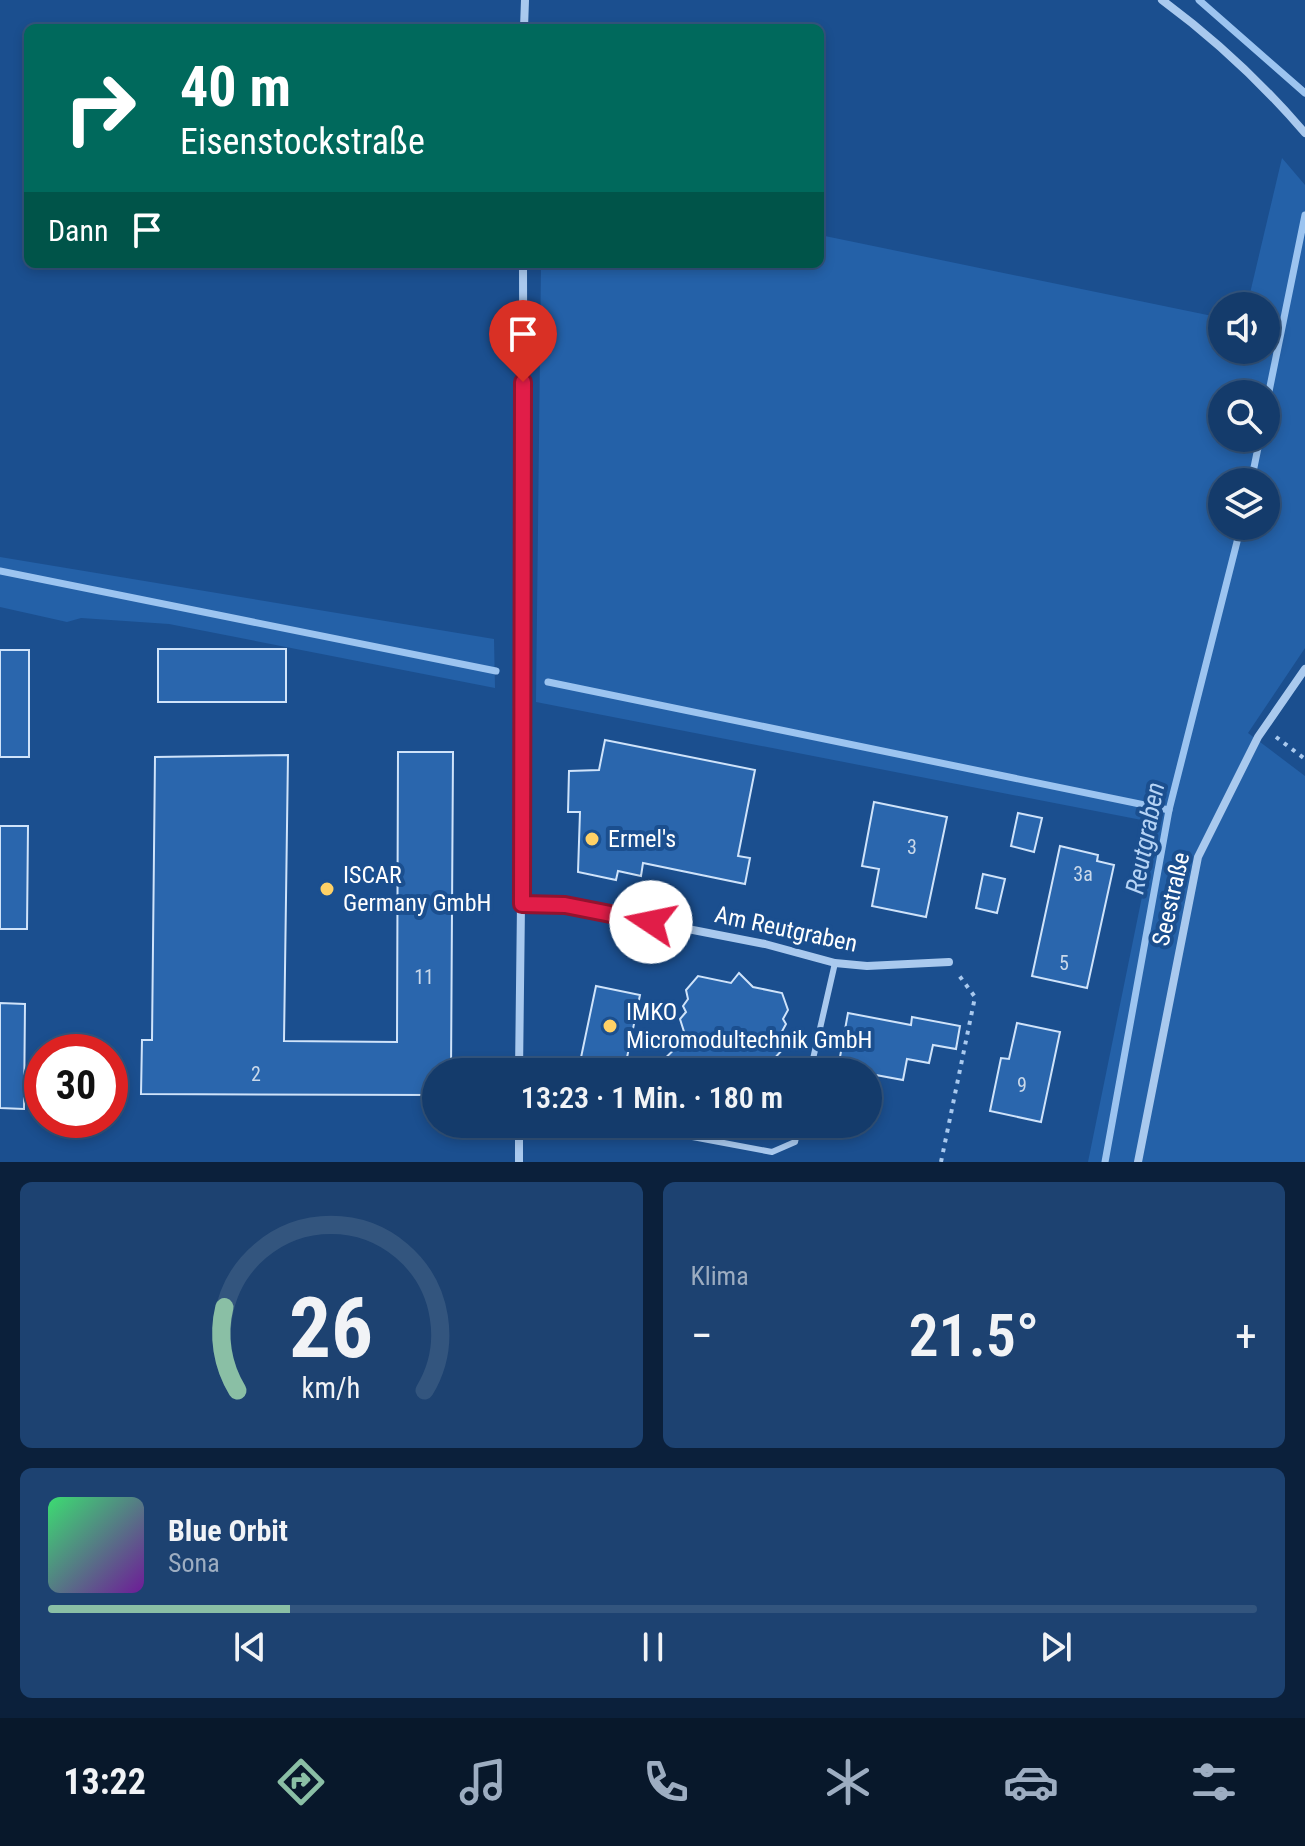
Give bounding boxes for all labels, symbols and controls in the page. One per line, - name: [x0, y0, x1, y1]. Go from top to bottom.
- text: 40 m: [180, 54, 291, 120]
- icon: right: [48, 56, 152, 160]
- text: Eisenstockstraße: [180, 121, 425, 163]
- icon: arrive: [125, 208, 169, 252]
- text: Dann: [48, 213, 109, 248]
- map controls: [1208, 292, 1280, 540]
- button: sound: [1208, 292, 1280, 364]
- pin: [489, 300, 557, 382]
- icon: arrive: [501, 312, 545, 356]
- button: search: [1208, 380, 1280, 452]
- button: layers: [1208, 468, 1280, 540]
- water label: Reutgraben: [1119, 780, 1171, 896]
- place label: Ermel's: [608, 825, 676, 853]
- marker: Ermel's: [583, 830, 601, 848]
- house number: 3: [907, 835, 917, 859]
- street label: Seestraße: [1147, 850, 1195, 948]
- place label: ISCAR Germany GmbH: [343, 861, 491, 917]
- house number: 3a: [1073, 862, 1093, 886]
- marker: ISCAR Germany GmbH: [318, 880, 336, 898]
- position arrow: [609, 880, 693, 964]
- street label: Am Reutgraben: [712, 900, 860, 958]
- house number: 5: [1059, 951, 1069, 975]
- house number: 11: [414, 965, 434, 989]
- place label: IMKO Micromodultechnik GmbH: [626, 998, 872, 1054]
- marker: IMKO Micromodultechnik GmbH: [601, 1017, 619, 1035]
- speed limit sign: 30: [24, 1034, 128, 1138]
- house number: 2: [251, 1062, 261, 1086]
- house number: 9: [1017, 1073, 1027, 1097]
- text: 13:23 · 1 Min. · 180 m: [521, 1080, 783, 1115]
- text: Klima: [691, 1261, 749, 1291]
- text: 26: [289, 1280, 373, 1377]
- text: 21.5°: [908, 1300, 1039, 1371]
- text: −: [691, 1310, 713, 1362]
- text: +: [1235, 1310, 1257, 1362]
- text: km/h: [302, 1371, 361, 1405]
- text: Blue Orbit: [168, 1513, 288, 1548]
- text: Sona: [168, 1548, 220, 1578]
- icon: previous: [228, 1625, 272, 1669]
- icon: pause: [631, 1625, 675, 1669]
- icon: next: [1034, 1625, 1078, 1669]
- icon: directions: [273, 1754, 329, 1810]
- icon: music: [455, 1754, 511, 1810]
- icon: phone: [638, 1754, 694, 1810]
- icon: climate: [820, 1754, 876, 1810]
- icon: car: [1003, 1754, 1059, 1810]
- icon: filters: [1186, 1754, 1242, 1810]
- text: 13:22: [63, 1761, 146, 1803]

